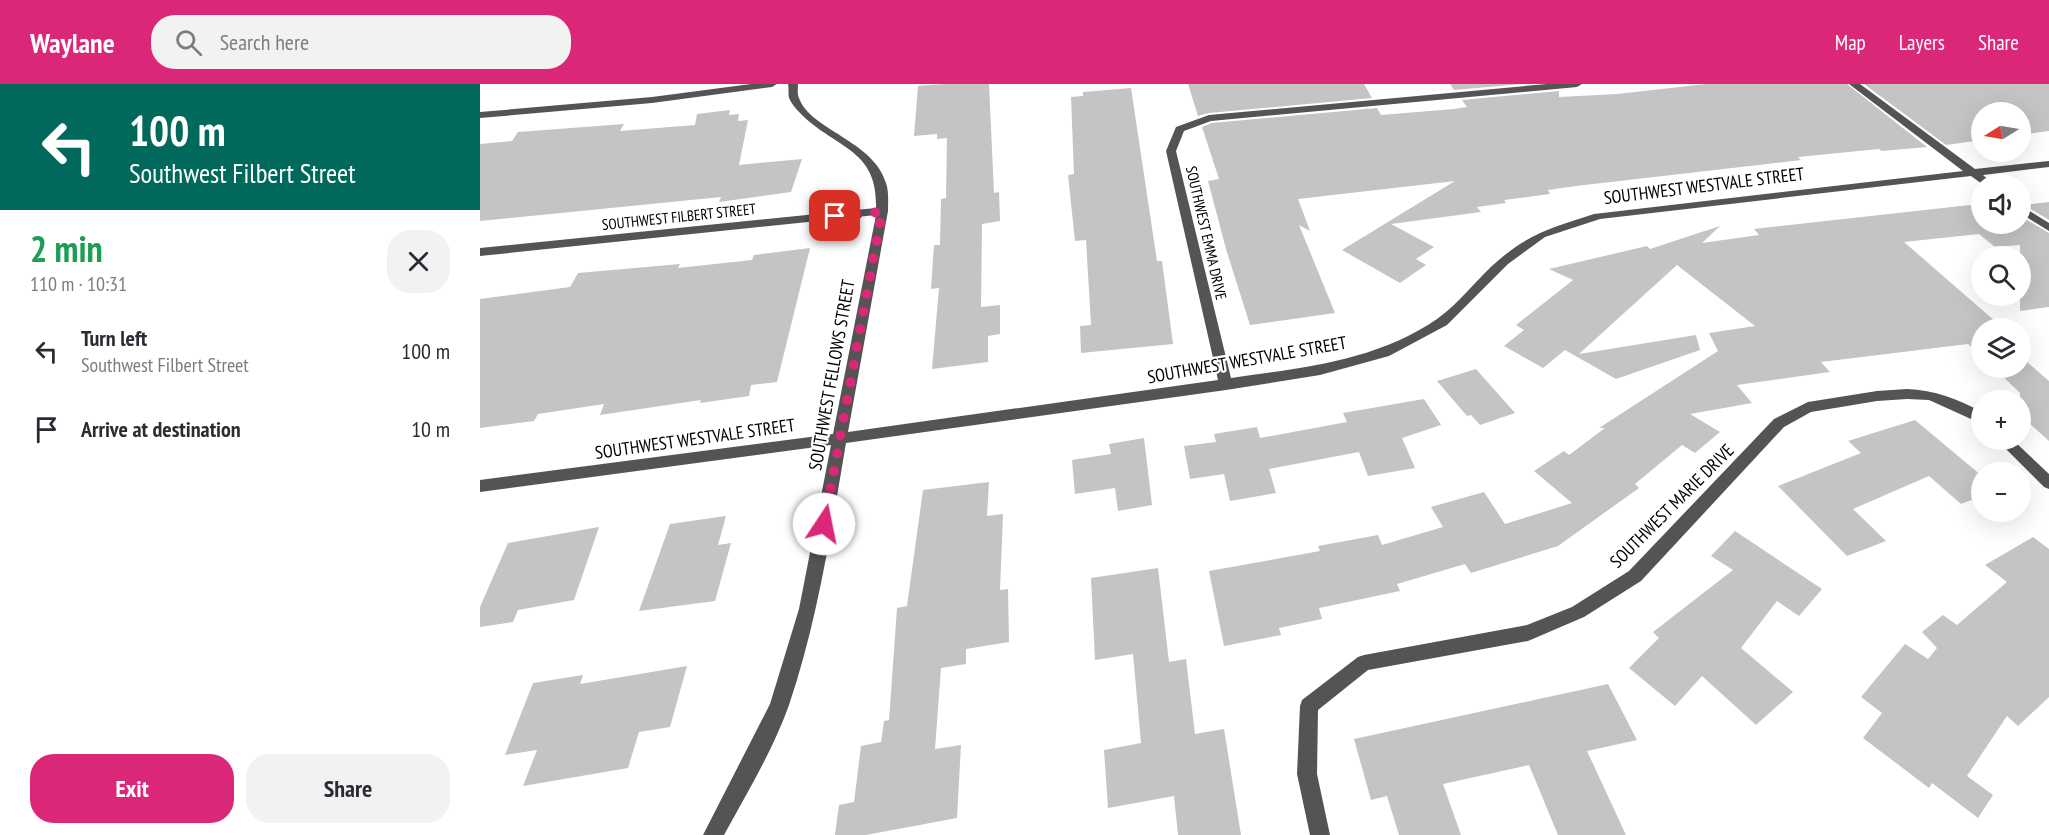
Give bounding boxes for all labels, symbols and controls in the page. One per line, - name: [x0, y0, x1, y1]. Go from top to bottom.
- search box: [151, 15, 571, 69]
- text: Waylane: [30, 24, 115, 61]
- icon: search: [172, 26, 205, 59]
- text: Search here: [220, 28, 309, 56]
- text: Map: [1835, 29, 1866, 56]
- text: Layers: [1899, 29, 1945, 56]
- text: Share: [1978, 29, 2019, 56]
- north arrow: [1971, 102, 2031, 162]
- map controls: [1971, 102, 2031, 522]
- text: 100 m: [129, 103, 226, 158]
- icon: left: [30, 108, 108, 186]
- text: Southwest Filbert Street: [129, 156, 356, 190]
- street label: SOUTHWEST WESTVALE STREET: [1602, 162, 1805, 209]
- street label: SOUTHWEST EMMA DRIVE: [1182, 164, 1231, 302]
- button: sound: [1971, 174, 2031, 234]
- pin: [809, 190, 860, 241]
- street label: SOUTHWEST FILBERT STREET: [601, 199, 757, 234]
- icon: arrive: [818, 199, 851, 232]
- text: 2 min: [30, 225, 103, 272]
- button: close: [387, 230, 450, 293]
- button: search: [1971, 246, 2031, 306]
- text: 110 m · 10:31: [30, 271, 127, 297]
- street label: SOUTHWEST FELLOWS STREET: [803, 278, 860, 472]
- button: layers: [1971, 318, 2031, 378]
- text: Turn left: [81, 324, 147, 352]
- street label: SOUTHWEST WESTVALE STREET: [1146, 331, 1348, 388]
- icon: left: [30, 335, 63, 368]
- text: 100 m: [401, 337, 450, 365]
- text: Southwest Filbert Street: [81, 352, 249, 378]
- button: +: [1971, 390, 2031, 450]
- icon: arrive: [30, 413, 63, 446]
- street label: SOUTHWEST WESTVALE STREET: [593, 413, 796, 464]
- text: Arrive at destination: [81, 415, 241, 443]
- text: 10 m: [411, 415, 450, 443]
- street label: SOUTHWEST MARIE DRIVE: [1605, 439, 1739, 573]
- button: −: [1971, 462, 2031, 522]
- position arrow: [792, 492, 856, 556]
- button: Exit: [30, 754, 234, 823]
- button: Share: [246, 754, 450, 823]

